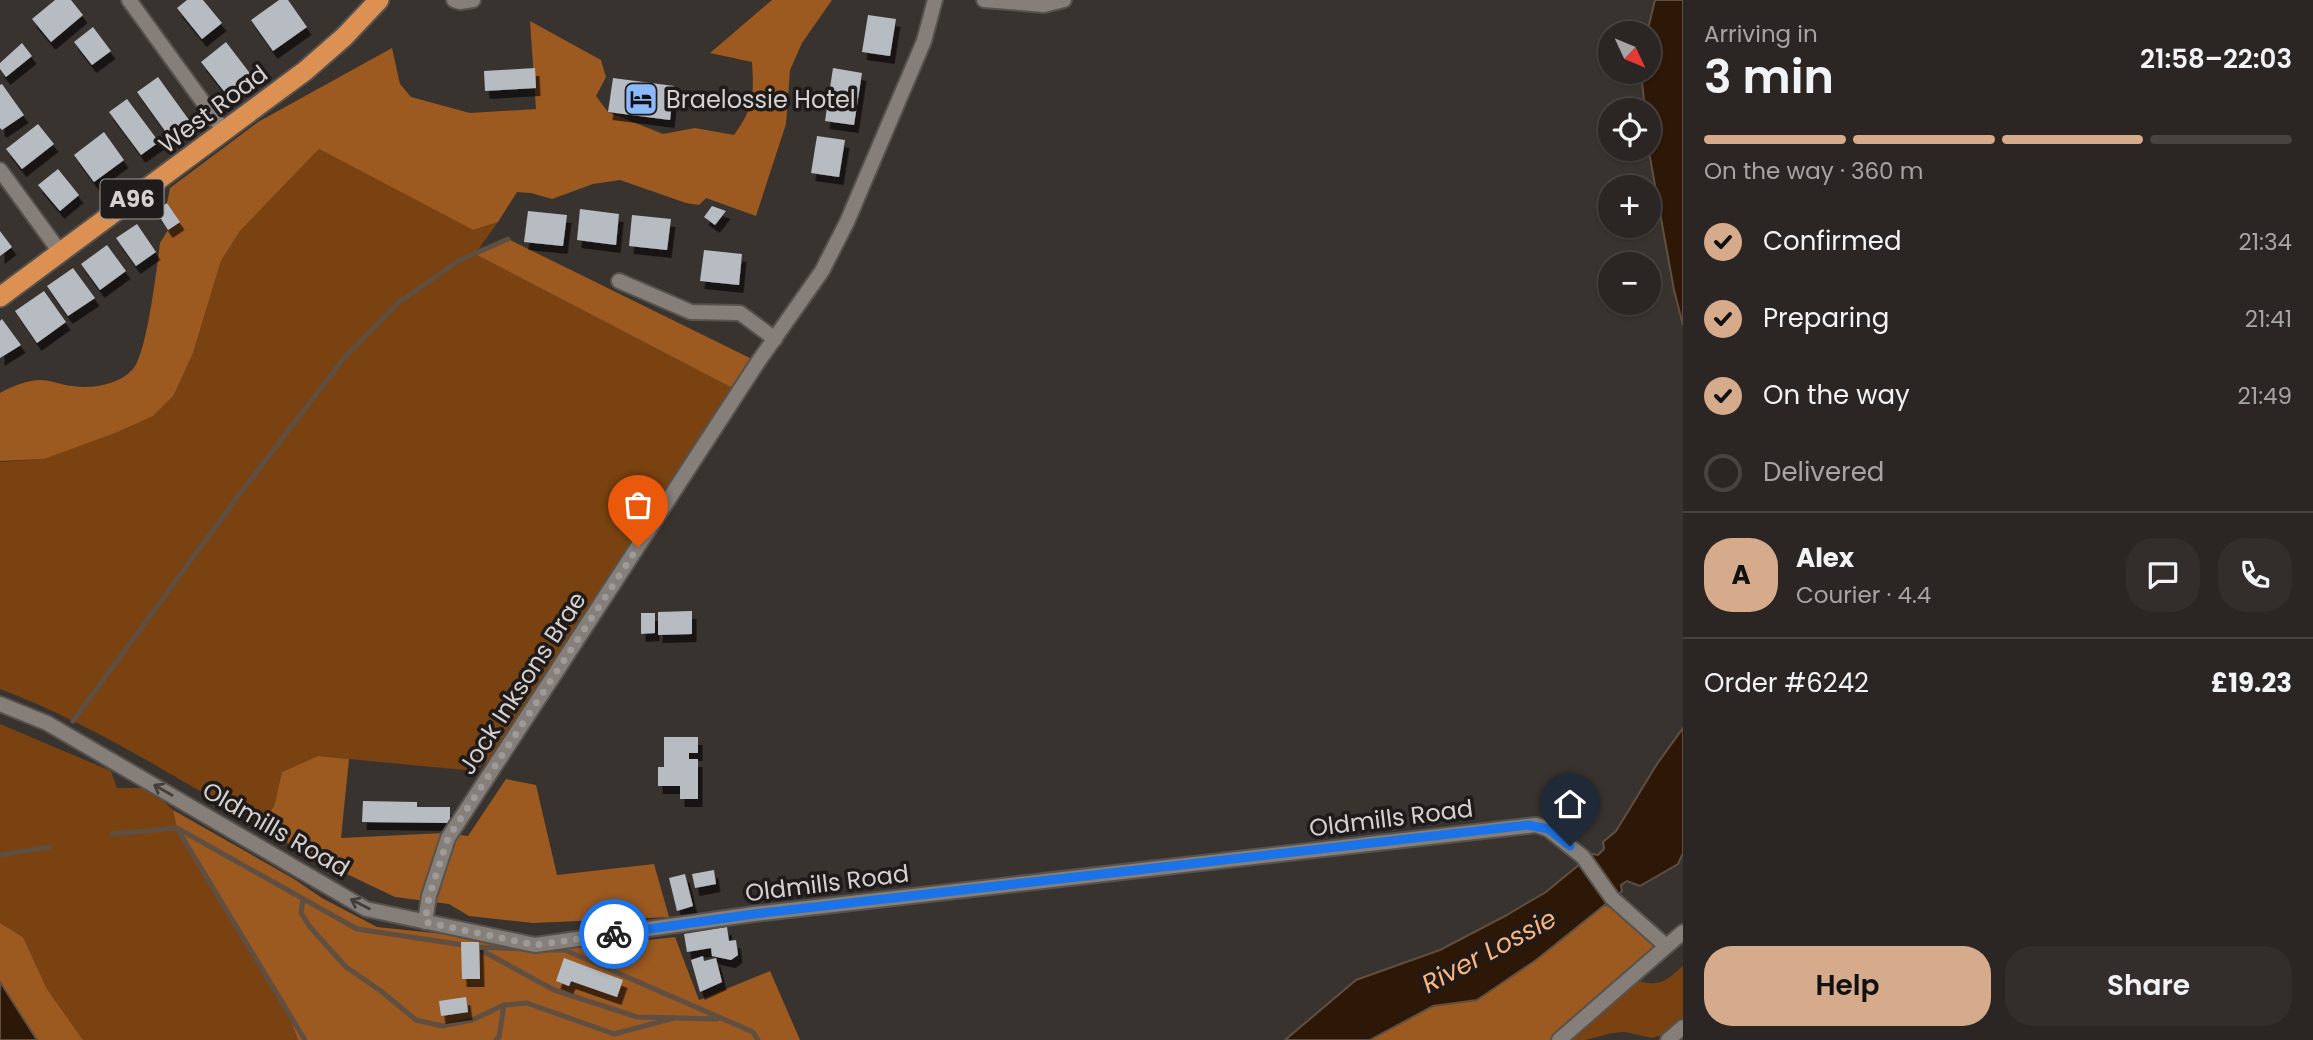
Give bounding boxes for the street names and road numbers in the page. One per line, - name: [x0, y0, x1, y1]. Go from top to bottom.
- street label: West Road: [152, 57, 274, 161]
- road number: A96: [100, 180, 164, 218]
- street label: Jock Inksons Brae: [450, 585, 594, 781]
- street label: Oldmills Road: [196, 774, 356, 884]
- street label: Oldmills Road: [1307, 792, 1475, 844]
- street label: Oldmills Road: [743, 857, 911, 909]

